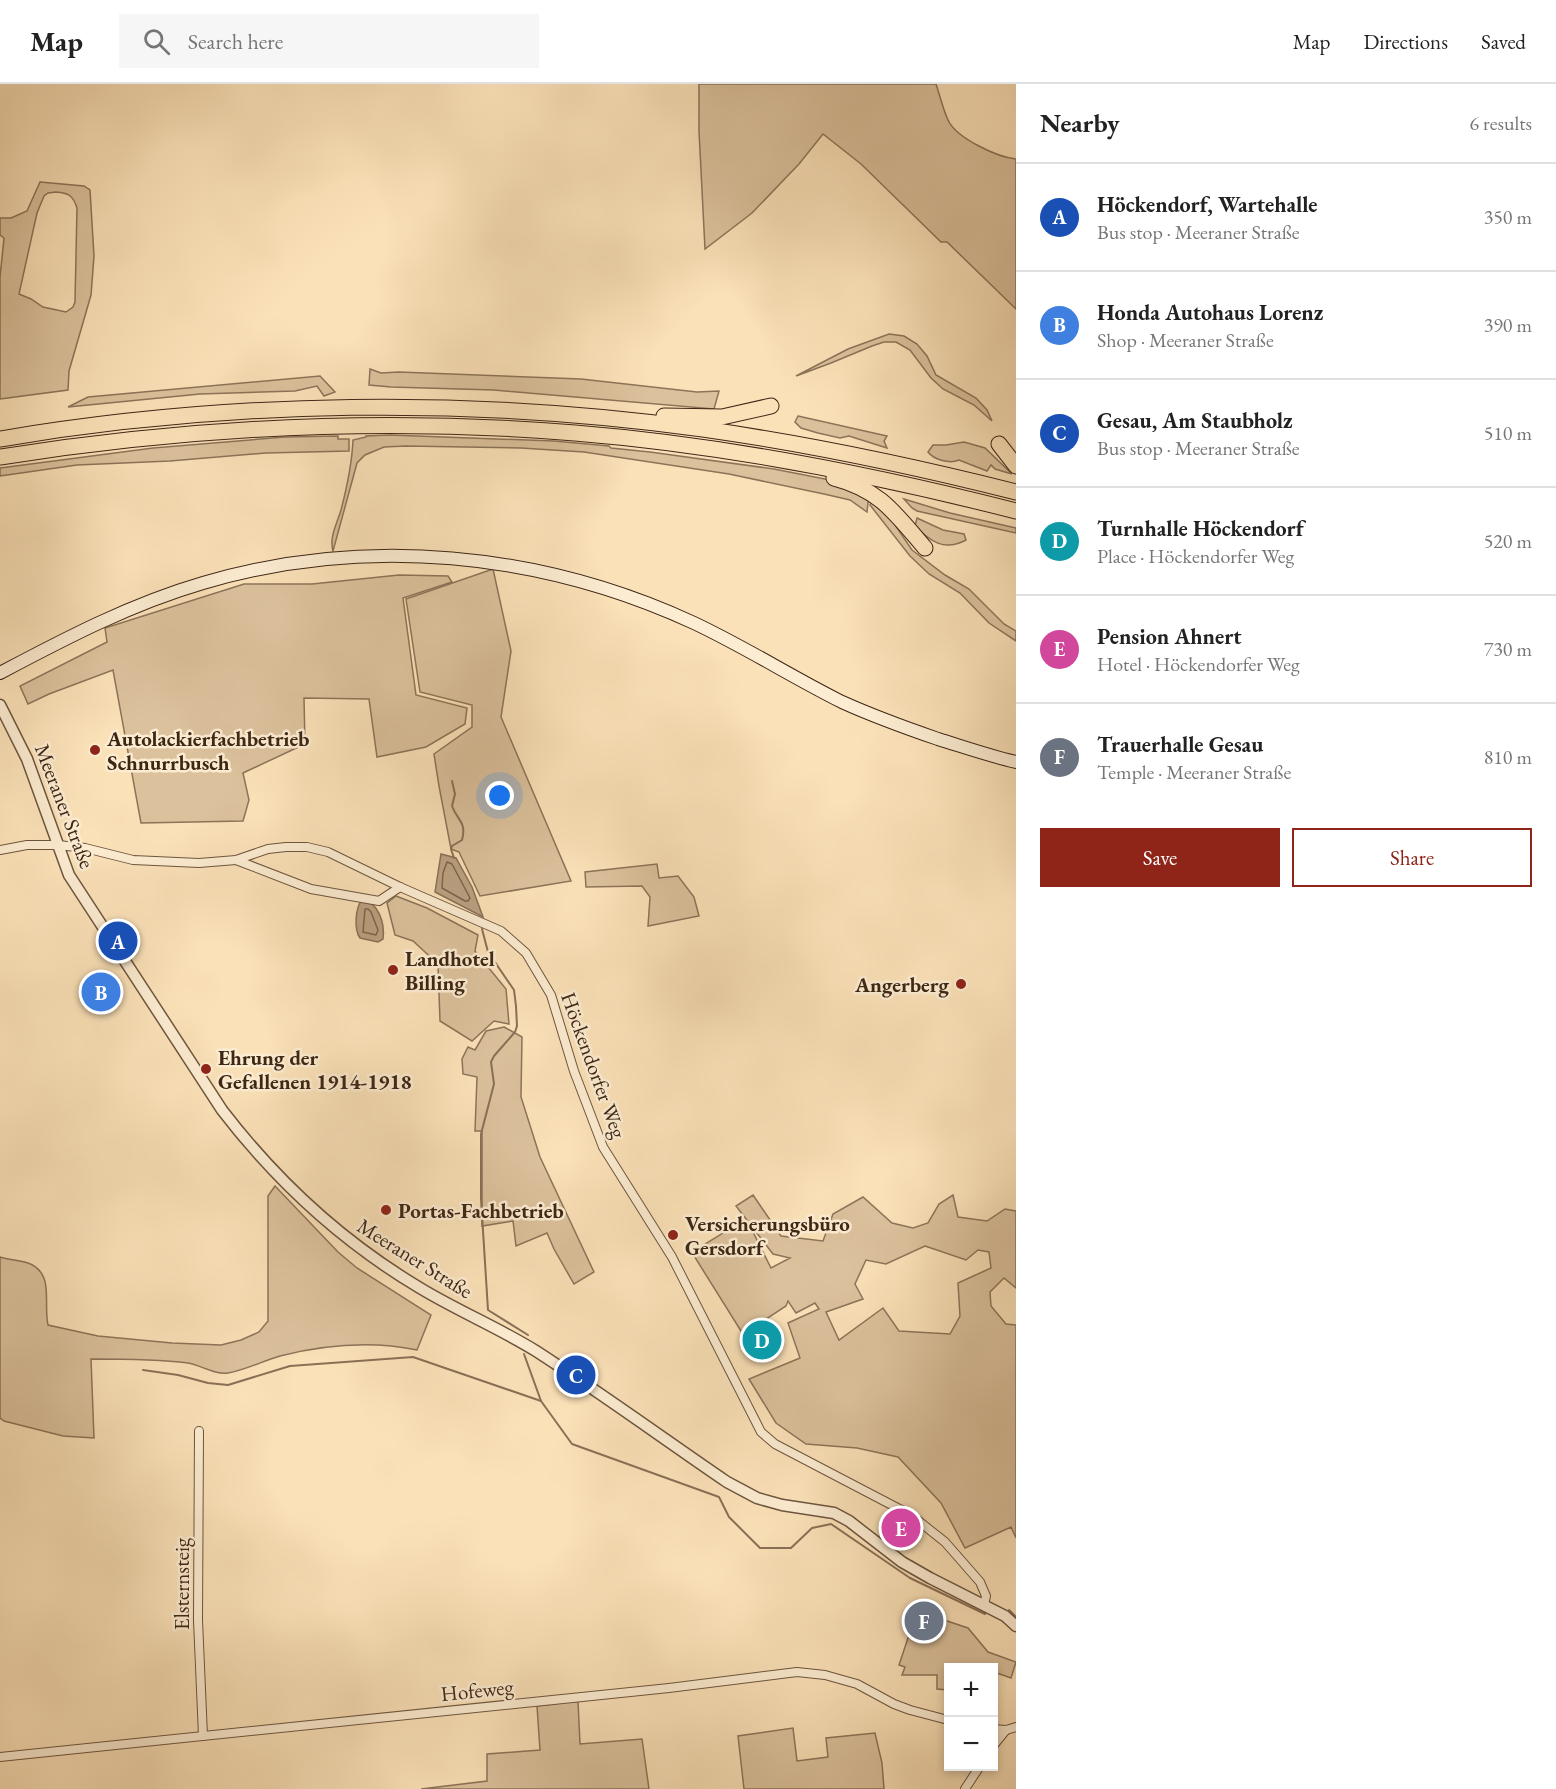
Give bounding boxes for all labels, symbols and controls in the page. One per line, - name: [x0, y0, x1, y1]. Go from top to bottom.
- search box: [119, 14, 539, 68]
- text: Map: [30, 23, 83, 59]
- icon: search: [140, 25, 173, 58]
- text: Search here: [188, 27, 283, 56]
- text: Map: [1293, 28, 1330, 55]
- text: Directions: [1363, 28, 1448, 55]
- text: Saved: [1481, 28, 1526, 55]
- text: Nearby: [1040, 106, 1120, 140]
- text: 6 results: [1469, 110, 1532, 136]
- text: Höckendorf, Wartehalle: [1097, 190, 1317, 219]
- text: A: [1052, 204, 1067, 230]
- text: 350 m: [1484, 204, 1532, 230]
- text: Bus stop · Meeraner Straße: [1097, 219, 1300, 245]
- text: Honda Autohaus Lorenz: [1097, 298, 1323, 327]
- text: B: [1053, 312, 1066, 338]
- text: 390 m: [1484, 312, 1532, 338]
- text: Shop · Meeraner Straße: [1097, 327, 1274, 353]
- text: Gesau, Am Staubholz: [1097, 406, 1293, 435]
- text: C: [1052, 420, 1067, 446]
- text: 510 m: [1484, 420, 1532, 446]
- text: Bus stop · Meeraner Straße: [1097, 435, 1300, 461]
- text: Turnhalle Höckendorf: [1097, 514, 1304, 543]
- text: D: [1052, 528, 1067, 554]
- text: 520 m: [1484, 528, 1532, 554]
- text: Place · Höckendorfer Weg: [1097, 543, 1294, 569]
- text: Pension Ahnert: [1097, 622, 1242, 651]
- text: E: [1054, 636, 1065, 662]
- text: 730 m: [1484, 636, 1532, 662]
- text: Hotel · Höckendorfer Weg: [1097, 651, 1300, 677]
- place label: Autolackierfachbetrieb Schnurrbusch: [106, 725, 309, 776]
- text: Trauerhalle Gesau: [1097, 730, 1263, 759]
- street label: Meeraner Straße: [29, 740, 101, 872]
- marker: Autolackierfachbetrieb Schnurrbusch: [88, 743, 102, 757]
- text: F: [1054, 744, 1065, 770]
- text: 810 m: [1484, 744, 1532, 770]
- text: Temple · Meeraner Straße: [1097, 759, 1291, 785]
- your location: [485, 781, 514, 810]
- button: Save: [1040, 828, 1280, 887]
- button: Share: [1292, 828, 1532, 887]
- pin: A: [98, 918, 138, 964]
- place label: Landhotel Billing: [405, 945, 495, 996]
- marker: Landhotel Billing: [386, 963, 400, 977]
- pin: B: [82, 970, 120, 1014]
- place label: Angerberg: [854, 971, 949, 998]
- marker: Angerberg: [954, 977, 968, 991]
- street label: Höckendorfer Weg: [555, 988, 633, 1142]
- place label: Ehrung der Gefallenen 1914-1918: [218, 1044, 412, 1095]
- marker: Ehrung der Gefallenen 1914-1918: [199, 1062, 213, 1076]
- place label: Portas-Fachbetrieb: [398, 1197, 564, 1224]
- marker: Portas-Fachbetrieb: [379, 1203, 393, 1217]
- place label: Versicherungsbüro Gersdorf: [685, 1210, 850, 1261]
- street label: Meeraner Straße: [352, 1212, 478, 1304]
- marker: Versicherungsbüro Gersdorf: [666, 1228, 680, 1242]
- pin: D: [742, 1318, 782, 1362]
- pin: C: [556, 1352, 596, 1398]
- pin: E: [882, 1506, 920, 1550]
- street label: Elsternsteig: [168, 1537, 195, 1630]
- pin: F: [904, 1598, 944, 1644]
- map controls: [944, 1663, 998, 1771]
- button: +: [944, 1663, 998, 1717]
- street label: Hofeweg: [439, 1673, 516, 1707]
- button: −: [944, 1717, 998, 1771]

